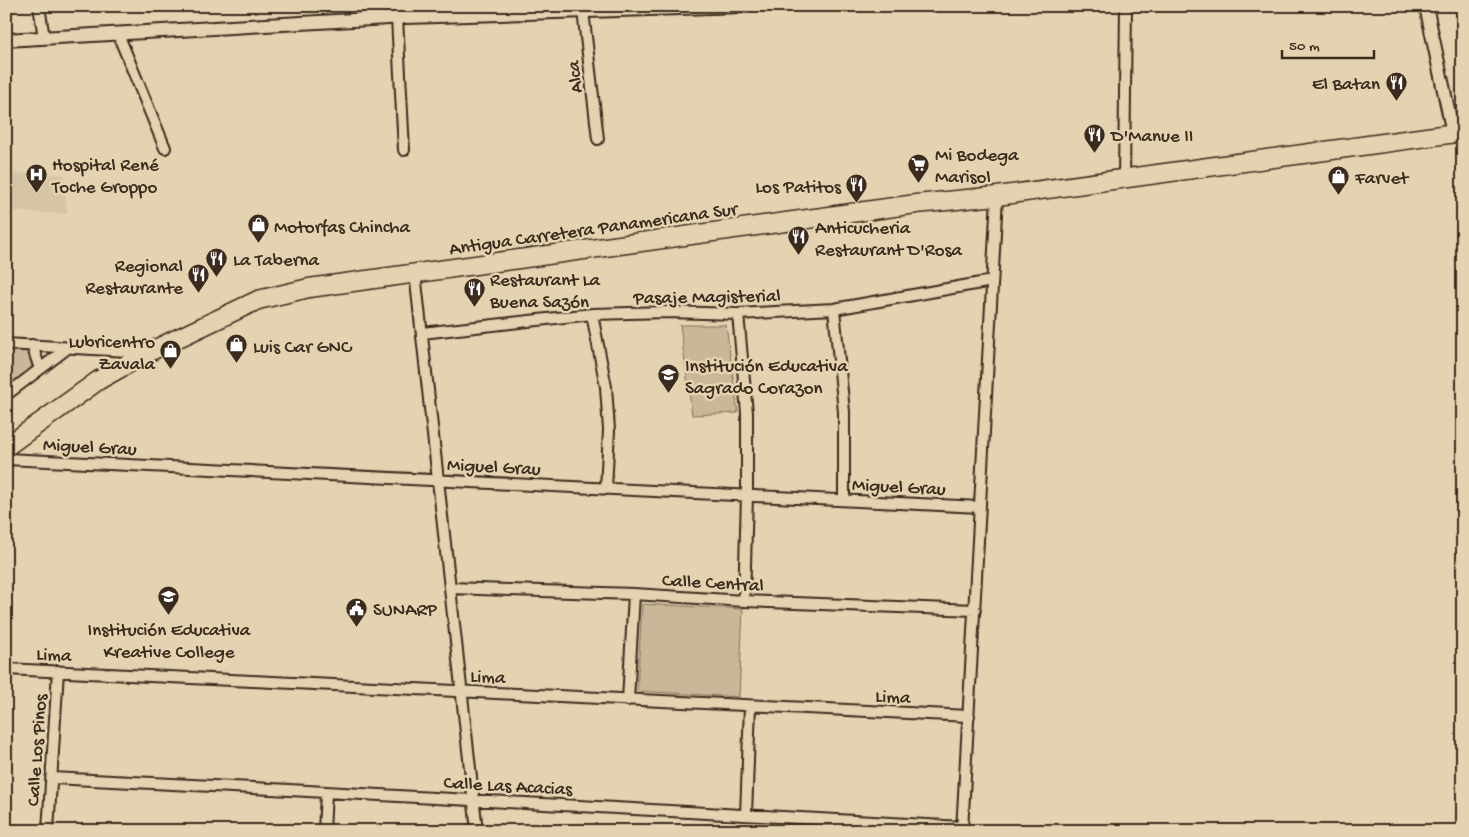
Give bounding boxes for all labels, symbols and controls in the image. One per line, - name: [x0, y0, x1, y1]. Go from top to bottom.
- scale bar: [1282, 28, 1374, 60]
- text: 50 m: [1289, 38, 1320, 56]
- street label: Alca: [563, 58, 590, 94]
- restaurant icon: El Batan: [1384, 70, 1408, 101]
- place label: El Batan: [1312, 74, 1380, 97]
- restaurant icon: D'Manue II: [1083, 122, 1107, 153]
- place label: D'Manue II: [1109, 126, 1193, 149]
- place label: Mi Bodega Marisol: [935, 145, 1020, 190]
- supermarket icon: Mi Bodega Marisol: [907, 152, 931, 183]
- place label: Hospital René Toche Groppo: [51, 155, 159, 200]
- hospital icon: Hospital René Toche Groppo: [24, 162, 48, 193]
- shop icon: Farvet: [1327, 164, 1351, 195]
- place label: Farvet: [1354, 168, 1410, 191]
- restaurant icon: Los Patitos: [845, 173, 869, 204]
- place label: Los Patitos: [755, 177, 842, 200]
- street label: Antigua Carretera Panamericana Sur: [448, 199, 741, 262]
- shop icon: Motorfas Chincha: [246, 213, 270, 244]
- place label: Motorfas Chincha: [274, 217, 412, 240]
- place label: Anticucheria Restaurant D'Rosa: [815, 218, 964, 263]
- restaurant icon: Anticucheria Restaurant D'Rosa: [787, 225, 811, 256]
- restaurant icon: La Taberna: [205, 246, 229, 277]
- place label: La Taberna: [233, 250, 320, 273]
- place label: Regional Restaurante: [85, 256, 183, 301]
- restaurant icon: Regional Restaurante: [187, 263, 211, 294]
- place label: Restaurant La Buena Sazón: [489, 270, 601, 315]
- restaurant icon: Restaurant La Buena Sazón: [462, 277, 486, 308]
- street label: Pasaje Magisterial: [632, 286, 781, 311]
- place label: Lubricentro Zavala: [69, 332, 156, 377]
- shop icon: Luis Car GNC: [225, 333, 249, 364]
- place label: Luis Car GNC: [253, 337, 353, 360]
- shop icon: Lubricentro Zavala: [159, 339, 183, 370]
- place label: Institución Educativa Sagrado Corazon: [685, 356, 849, 401]
- school or university icon: Institución Educativa Sagrado Corazon: [657, 363, 681, 394]
- street label: Miguel Grau: [42, 435, 137, 462]
- street label: Miguel Grau: [446, 455, 541, 482]
- street label: Miguel Grau: [851, 475, 946, 502]
- street label: Calle Central: [661, 570, 764, 599]
- school or university icon: Institución Educativa Kreative College: [157, 585, 181, 616]
- public building icon: SUNARP: [345, 596, 369, 627]
- place label: SUNARP: [373, 600, 437, 623]
- place label: Institución Educativa Kreative College: [88, 620, 252, 665]
- street label: Lima: [36, 644, 73, 669]
- street label: Lima: [470, 666, 507, 691]
- street label: Lima: [875, 686, 912, 711]
- street label: Calle Los Pinos: [23, 692, 54, 807]
- street label: Calle Las Acacias: [443, 773, 574, 802]

